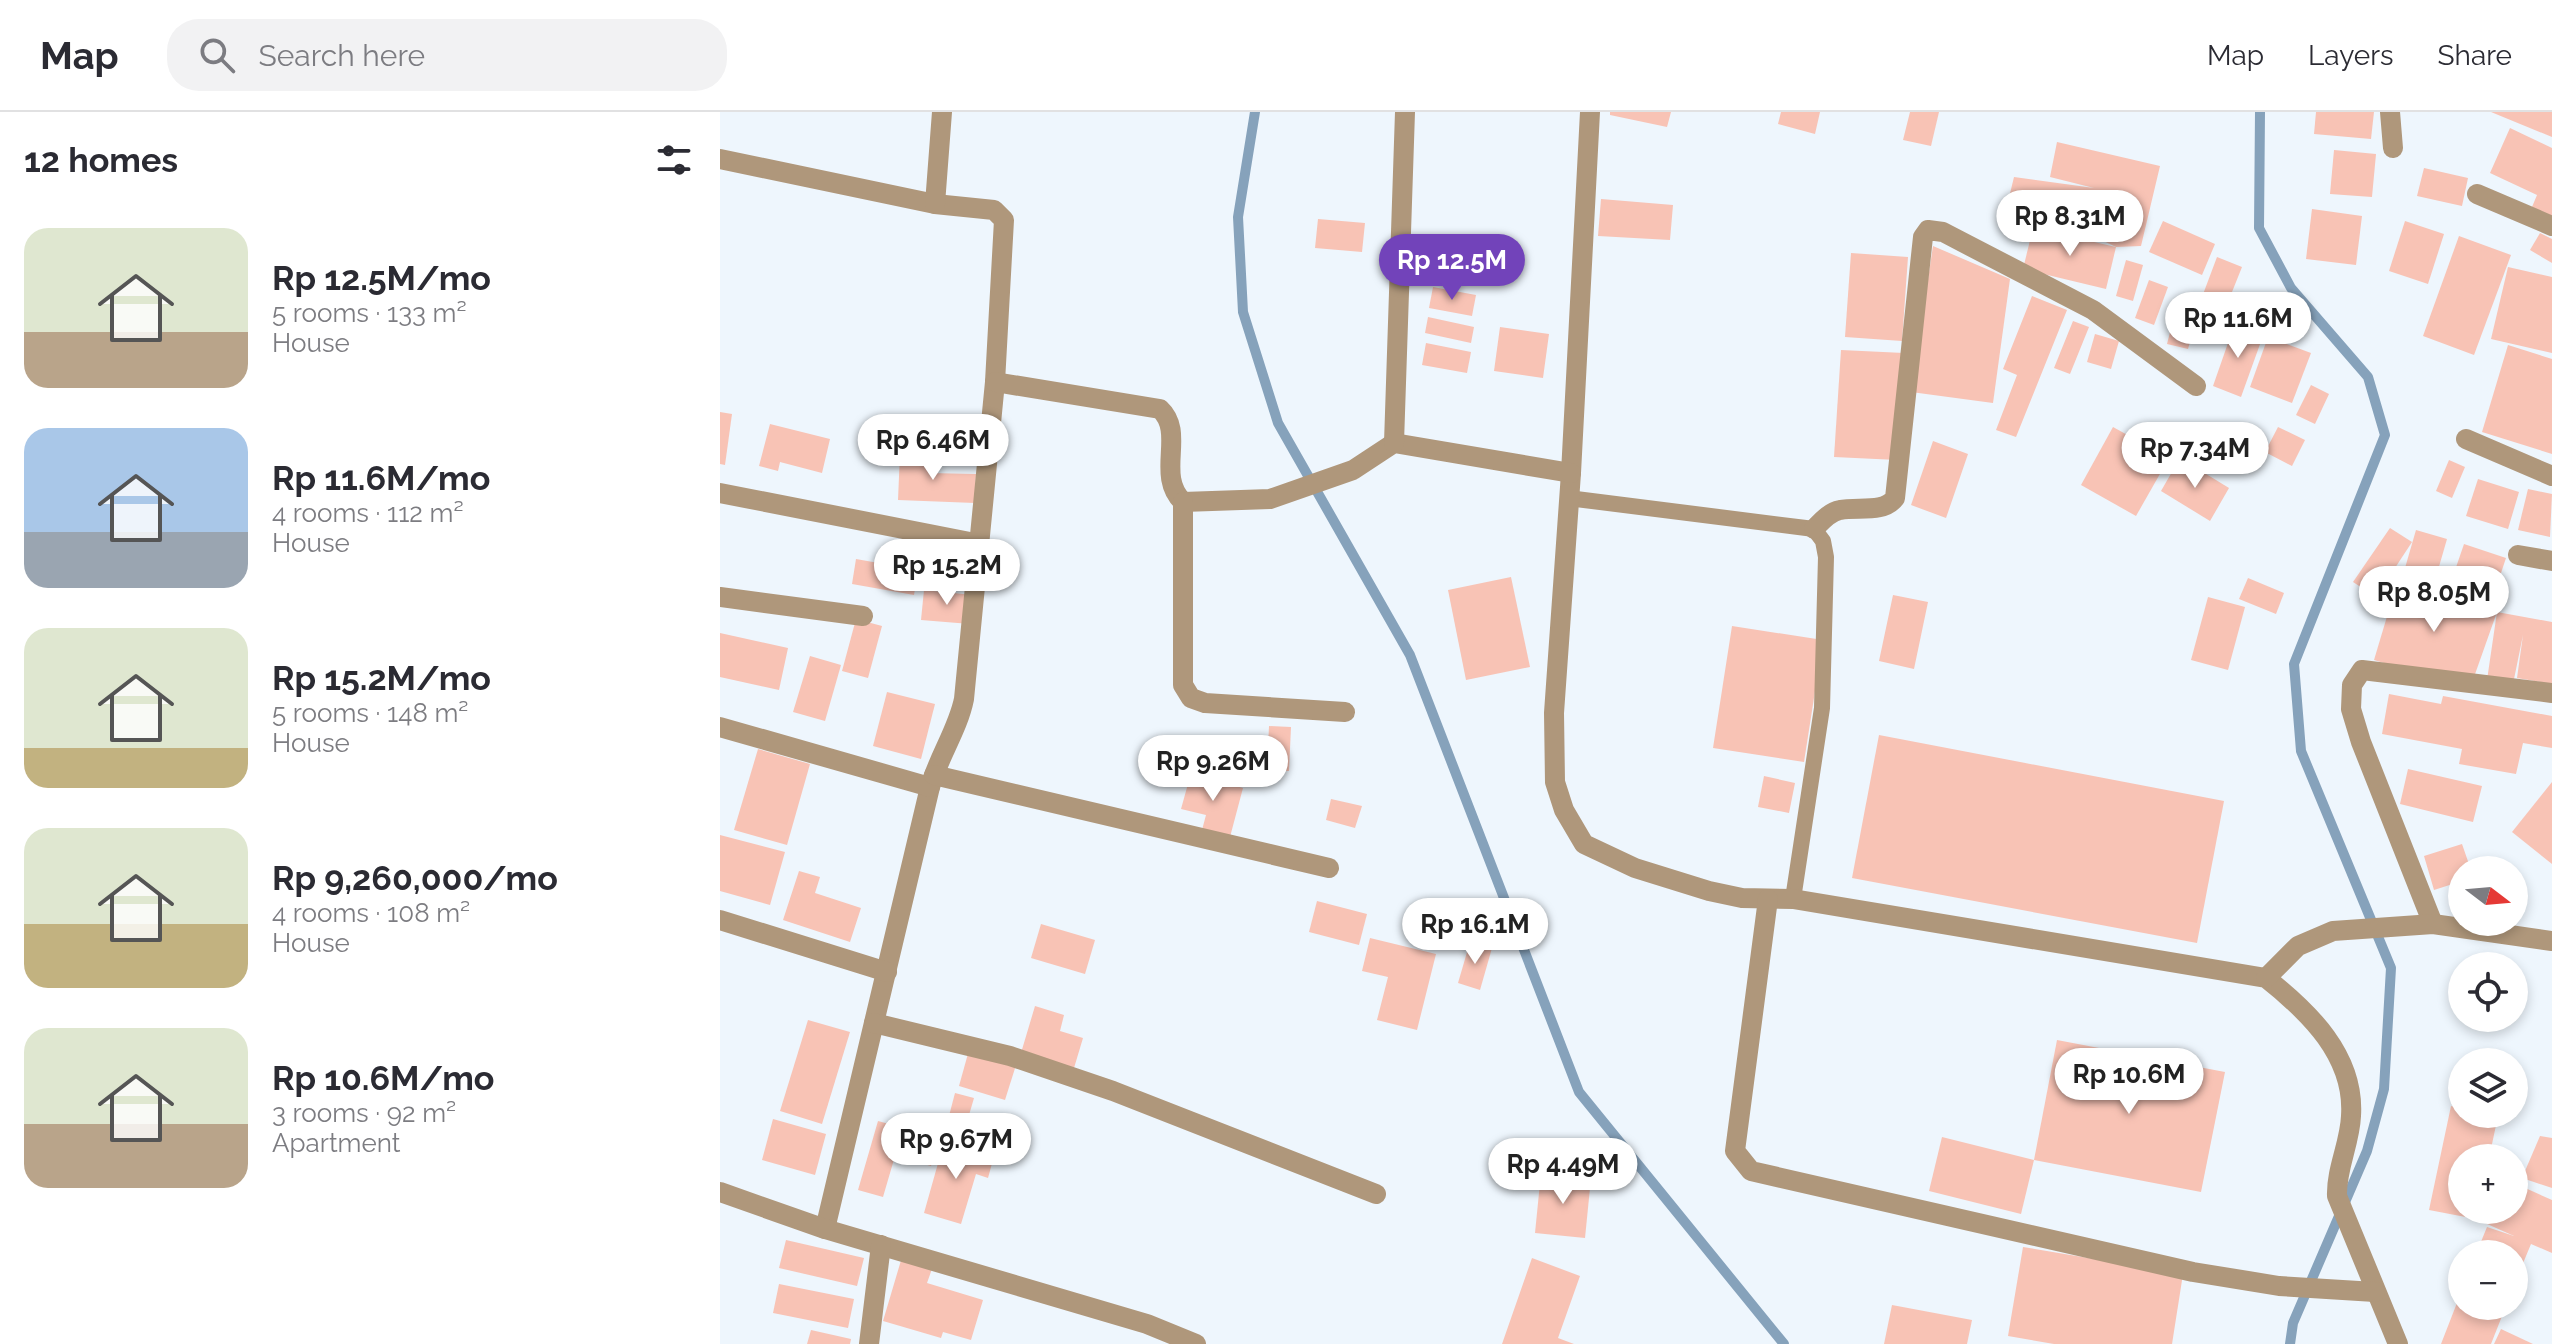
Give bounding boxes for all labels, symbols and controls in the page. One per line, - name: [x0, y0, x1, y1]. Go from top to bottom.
- search box: [167, 19, 727, 91]
- text: Map: [40, 33, 119, 78]
- icon: search: [195, 33, 239, 77]
- text: Search here: [259, 38, 425, 73]
- text: Map: [2207, 39, 2264, 72]
- text: Layers: [2308, 39, 2394, 72]
- text: Share: [2438, 39, 2512, 72]
- icon: filters: [652, 138, 696, 182]
- text: 12 homes: [24, 140, 178, 180]
- pin: Rp 8.31M: [1987, 190, 2153, 258]
- text: Rp 8.31M: [2014, 201, 2126, 231]
- pin: Rp 12.5M: [1369, 234, 1535, 302]
- text: Rp 12.5M: [1397, 245, 1507, 275]
- text: Rp 12.5M/mo: [272, 258, 491, 298]
- icon: home: [88, 260, 184, 356]
- pin: Rp 11.6M: [2155, 292, 2321, 360]
- text: 5 rooms · 133 m²: [272, 298, 467, 328]
- text: Rp 11.6M: [2183, 303, 2293, 333]
- text: House: [272, 328, 350, 358]
- pin: Rp 6.46M: [850, 414, 1016, 482]
- pin: Rp 7.34M: [2112, 422, 2278, 490]
- text: Rp 6.46M: [876, 425, 990, 455]
- text: Rp 7.34M: [2140, 433, 2250, 463]
- text: Rp 11.6M/mo: [272, 458, 490, 498]
- icon: home: [88, 460, 184, 556]
- text: 4 rooms · 112 m²: [272, 498, 464, 528]
- text: House: [272, 528, 350, 558]
- pin: Rp 15.2M: [864, 539, 1030, 607]
- text: Rp 15.2M: [892, 550, 1002, 580]
- pin: Rp 8.05M: [2351, 566, 2517, 634]
- text: Rp 8.05M: [2377, 577, 2491, 607]
- text: Rp 15.2M/mo: [272, 658, 491, 698]
- icon: home: [88, 660, 184, 756]
- text: 5 rooms · 148 m²: [272, 698, 468, 728]
- text: House: [272, 728, 350, 758]
- pin: Rp 9.26M: [1130, 735, 1296, 803]
- text: Rp 9.26M: [1156, 746, 1270, 776]
- north arrow: [2448, 856, 2528, 936]
- map controls: [2448, 856, 2528, 1320]
- text: Rp 9,260,000/mo: [272, 858, 558, 898]
- icon: home: [88, 860, 184, 956]
- text: 4 rooms · 108 m²: [272, 898, 470, 928]
- pin: Rp 16.1M: [1392, 898, 1558, 966]
- text: Rp 16.1M: [1420, 909, 1530, 939]
- text: House: [272, 928, 350, 958]
- button: locate: [2448, 952, 2528, 1032]
- pin: Rp 10.6M: [2046, 1048, 2212, 1116]
- button: layers: [2448, 1048, 2528, 1128]
- text: Rp 10.6M/mo: [272, 1058, 494, 1098]
- text: Rp 10.6M: [2073, 1059, 2185, 1089]
- icon: home: [88, 1060, 184, 1156]
- text: 3 rooms · 92 m²: [272, 1098, 456, 1128]
- pin: Rp 9.67M: [873, 1113, 1039, 1181]
- text: Rp 9.67M: [899, 1124, 1013, 1154]
- text: Apartment: [272, 1128, 401, 1158]
- pin: Rp 4.49M: [1480, 1138, 1646, 1206]
- button: +: [2448, 1144, 2528, 1224]
- text: Rp 4.49M: [1506, 1149, 1620, 1179]
- button: −: [2448, 1240, 2528, 1320]

